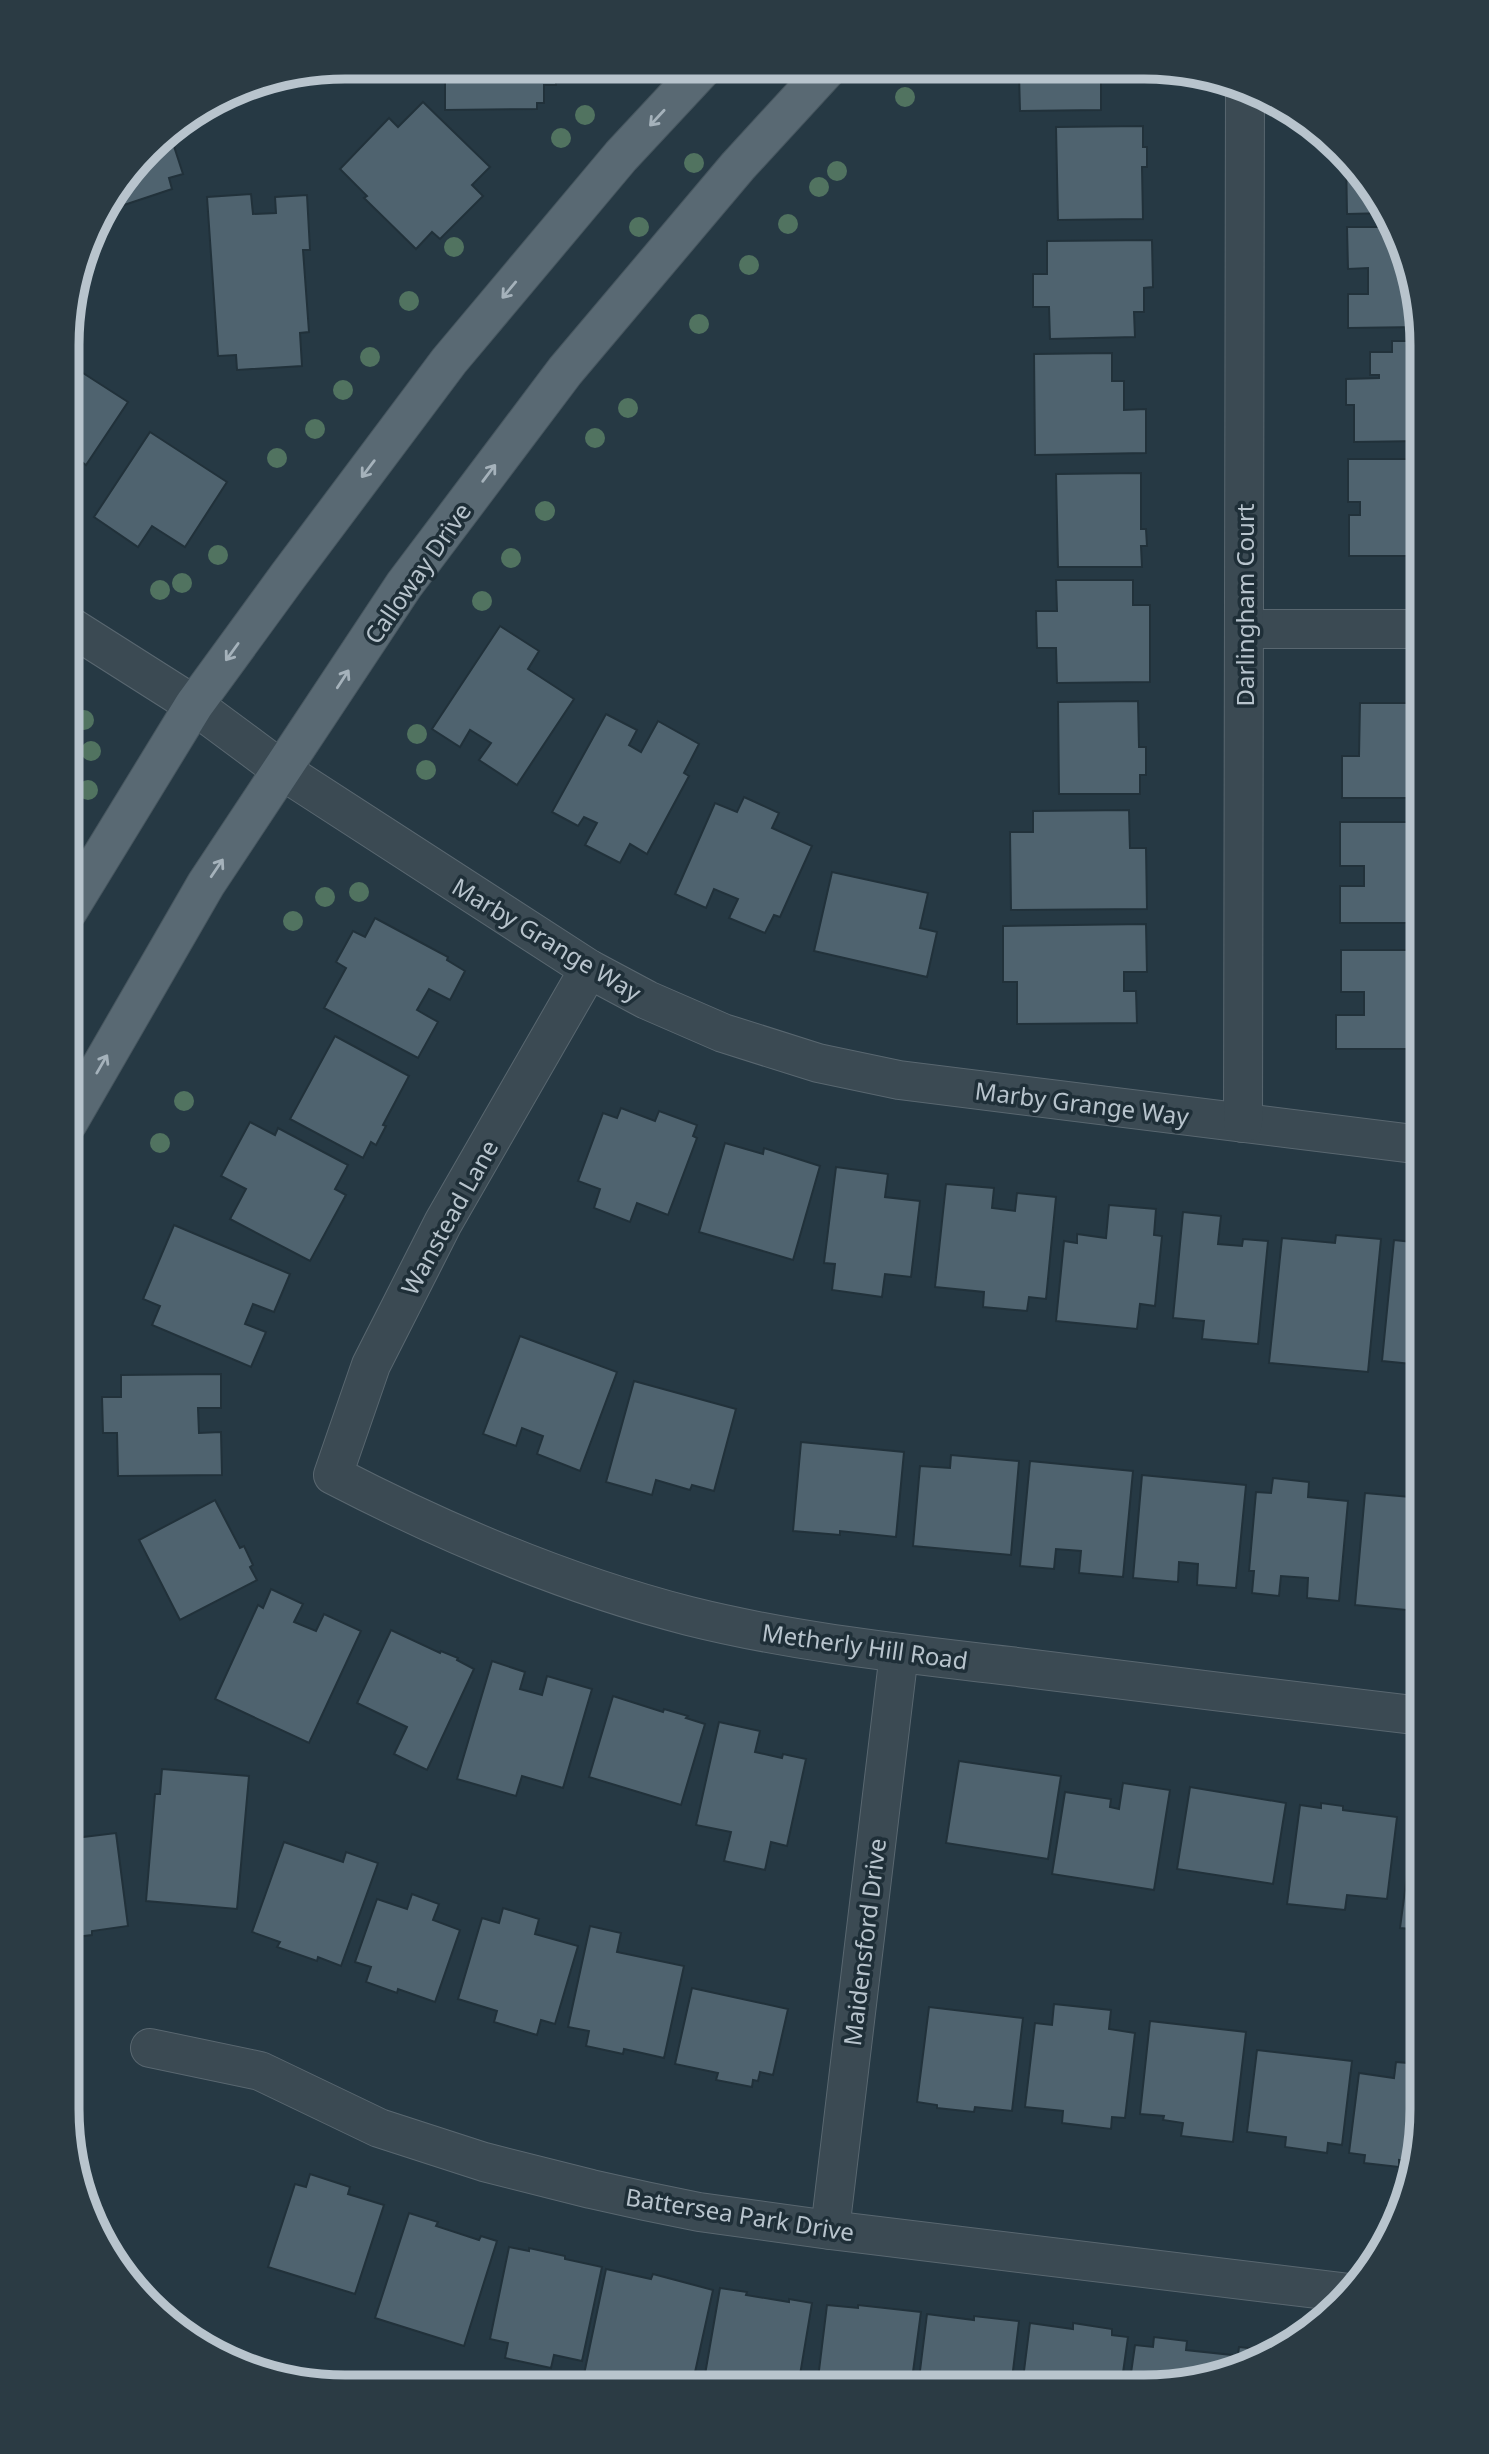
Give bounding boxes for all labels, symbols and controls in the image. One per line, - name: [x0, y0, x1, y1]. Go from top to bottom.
- one-way arrow: [648, 109, 665, 126]
- one-way arrow: [501, 281, 516, 299]
- one-way arrow: [360, 459, 375, 478]
- one-way arrow: [481, 464, 496, 483]
- street label: Calloway Drive: [356, 496, 478, 650]
- street label: Darlingham Court: [1228, 503, 1261, 706]
- one-way arrow: [225, 642, 240, 661]
- one-way arrow: [336, 669, 350, 689]
- one-way arrow: [210, 859, 224, 878]
- street label: Marby Grange Way: [446, 869, 648, 1009]
- one-way arrow: [96, 1054, 109, 1075]
- street label: Marby Grange Way: [973, 1074, 1192, 1133]
- street label: Wanstead Lane: [393, 1133, 505, 1301]
- street label: Metherly Hill Road: [760, 1615, 970, 1677]
- street label: Maidensford Drive: [835, 1836, 893, 2048]
- street label: Battersea Park Drive: [623, 2180, 857, 2248]

